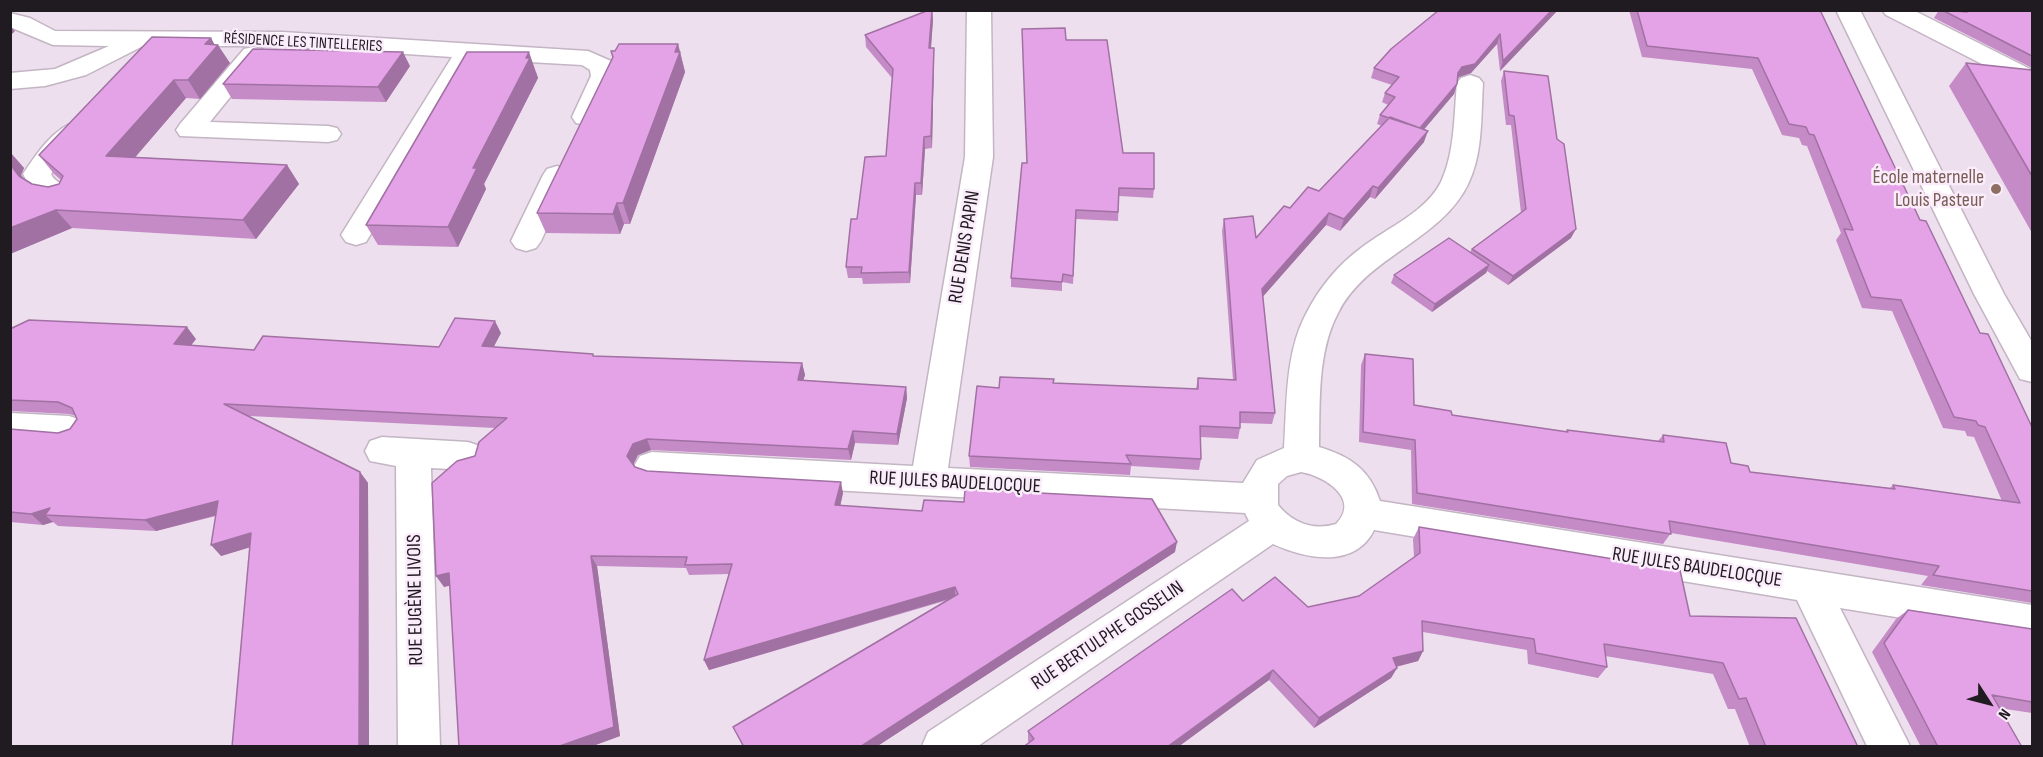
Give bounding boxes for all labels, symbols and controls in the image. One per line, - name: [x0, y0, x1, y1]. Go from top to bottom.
- street label: RÉSIDENCE LES TINTELLERIES: [223, 29, 383, 57]
- place label: École maternelle Louis Pasteur: [1872, 166, 1984, 213]
- marker: École maternelle Louis Pasteur: [1989, 182, 2003, 196]
- street label: RUE DENIS PAPIN: [944, 189, 986, 305]
- street label: RUE JULES BAUDELOCQUE: [869, 467, 1041, 499]
- street label: RUE EUGÈNE LIVOIS: [403, 534, 429, 666]
- street label: RUE JULES BAUDELOCQUE: [1610, 543, 1784, 593]
- street label: RUE BERTULPHE GOSSELIN: [1027, 576, 1189, 696]
- north arrow: [1959, 673, 2019, 733]
- text: N: [1994, 705, 2014, 723]

